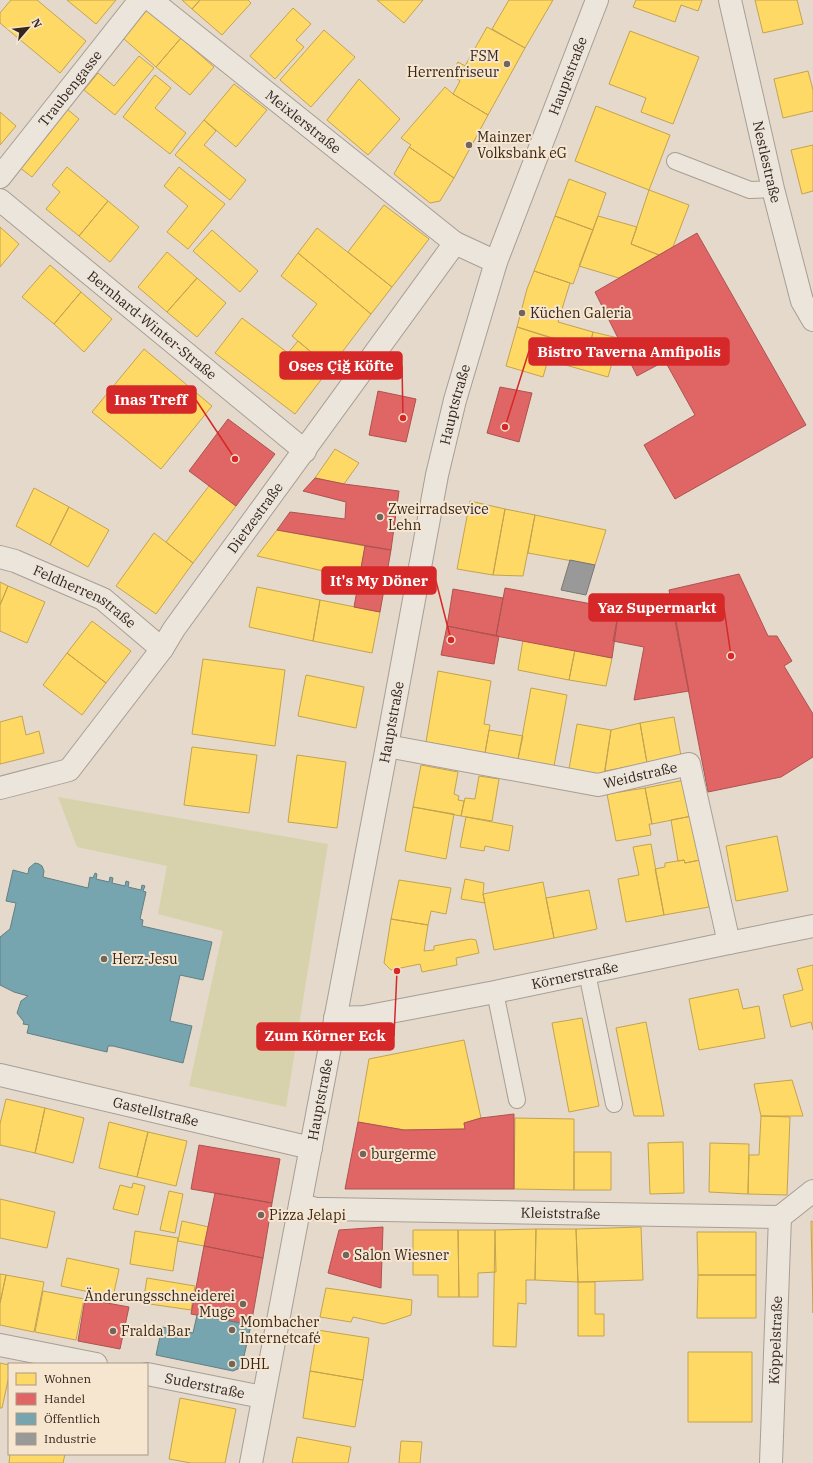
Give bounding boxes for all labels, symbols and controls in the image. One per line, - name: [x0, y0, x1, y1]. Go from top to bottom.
- north arrow: [8, 8, 48, 48]
- text: N: [29, 16, 45, 31]
- street label: Hauptstraße: [544, 34, 591, 118]
- street label: Traubengasse: [34, 46, 106, 130]
- place label: FSM Herrenfriseur: [407, 47, 500, 81]
- marker: FSM Herrenfriseur: [502, 59, 512, 69]
- street label: Meixlerstraße: [262, 86, 345, 157]
- street label: Nestlestraße: [749, 119, 785, 205]
- place label: Mainzer Volksbank eG: [477, 128, 567, 162]
- marker: Mainzer Volksbank eG: [464, 140, 474, 150]
- street label: Bernhard-Winter-Straße: [84, 267, 221, 384]
- place label: Küchen Galeria: [530, 304, 632, 322]
- marker: Küchen Galeria: [517, 308, 527, 318]
- callout: Bistro Taverna Amfipolis: [529, 338, 729, 365]
- text: Bistro Taverna Amfipolis: [537, 342, 721, 361]
- callout: Oses Çiğ Köfte: [280, 352, 402, 379]
- text: Oses Çiğ Köfte: [288, 356, 394, 375]
- street label: Hauptstraße: [436, 362, 474, 447]
- callout: Inas Treff: [107, 386, 196, 413]
- text: Inas Treff: [114, 390, 189, 409]
- street label: Dietzestraße: [223, 479, 287, 557]
- place label: Zweirradsevice Lehn: [388, 500, 489, 534]
- marker: Zweirradsevice Lehn: [375, 512, 385, 522]
- street label: Feldherrenstraße: [30, 561, 140, 632]
- callout: It's My Döner: [322, 567, 436, 594]
- text: It's My Döner: [330, 571, 429, 590]
- callout: Yaz Supermarkt: [589, 594, 724, 621]
- text: Yaz Supermarkt: [598, 598, 717, 617]
- street label: Hauptstraße: [375, 680, 408, 765]
- street label: Weidstraße: [602, 758, 679, 792]
- place label: Herz-Jesu: [112, 950, 178, 968]
- marker: Herz-Jesu: [99, 954, 109, 964]
- street label: Körnerstraße: [530, 957, 620, 993]
- callout: Zum Körner Eck: [257, 1023, 394, 1050]
- text: Zum Körner Eck: [265, 1026, 386, 1045]
- street label: Hauptstraße: [303, 1057, 337, 1142]
- street label: Gastellstraße: [111, 1093, 200, 1130]
- place label: burgerme: [371, 1145, 436, 1163]
- marker: burgerme: [358, 1149, 368, 1159]
- street label: Kleiststraße: [520, 1203, 601, 1223]
- place label: Pizza Jelapi: [269, 1206, 346, 1224]
- marker: Pizza Jelapi: [256, 1210, 266, 1220]
- place label: Salon Wiesner: [354, 1246, 450, 1264]
- marker: Salon Wiesner: [341, 1250, 351, 1260]
- place label: Änderungsschneiderei Muge: [84, 1287, 235, 1321]
- street label: Köppelstraße: [765, 1296, 786, 1385]
- marker: Änderungsschneiderei Muge: [238, 1299, 248, 1309]
- place label: Mombacher Internetcafé: [240, 1313, 321, 1347]
- place label: Fralda Bar: [121, 1322, 191, 1340]
- marker: Mombacher Internetcafé: [227, 1325, 237, 1335]
- marker: Fralda Bar: [108, 1326, 118, 1336]
- place label: DHL: [240, 1355, 269, 1373]
- marker: DHL: [227, 1359, 237, 1369]
- legend: [8, 1363, 148, 1455]
- street label: Suderstraße: [163, 1369, 246, 1402]
- text: Wohnen: [44, 1371, 91, 1386]
- text: Handel: [44, 1391, 85, 1406]
- text: Öffentlich: [44, 1411, 101, 1426]
- text: Industrie: [44, 1431, 96, 1446]

